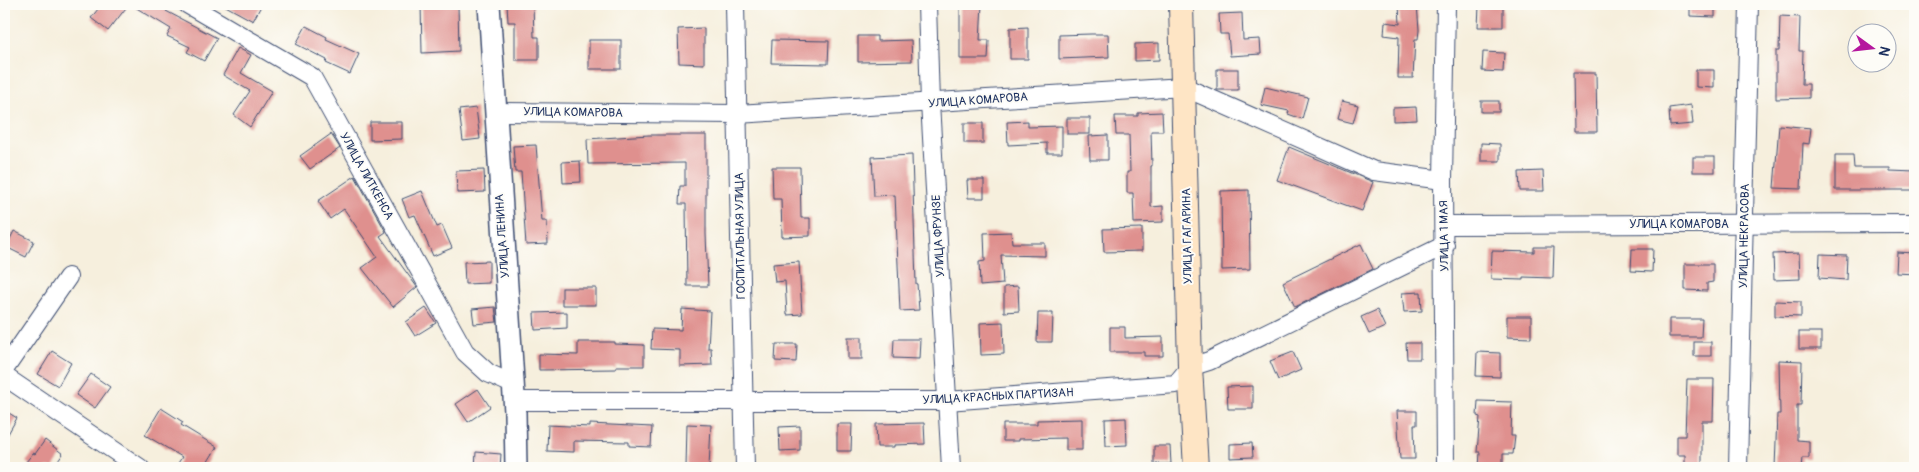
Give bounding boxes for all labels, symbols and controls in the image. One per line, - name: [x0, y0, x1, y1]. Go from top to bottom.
- north arrow: [1846, 22, 1896, 72]
- text: N: [1875, 44, 1894, 58]
- street label: УЛИЦА КОМАРОВА: [928, 90, 1028, 111]
- street label: УЛИЦА КОМАРОВА: [523, 104, 623, 121]
- street label: УЛИЦА ЛИТКЕНСА: [336, 130, 397, 223]
- street label: ГОСПИТАЛЬНАЯ УЛИЦА: [732, 172, 749, 300]
- street label: УЛИЦА НЕКРАСОВА: [1736, 183, 1753, 288]
- street label: УЛИЦА ГАГАРИНА: [1179, 188, 1196, 284]
- street label: УЛИЦА ЛЕНИНА: [492, 193, 513, 278]
- street label: УЛИЦА ФРУНЗЕ: [929, 194, 948, 278]
- street label: УЛИЦА 1 МАЯ: [1436, 200, 1453, 272]
- street label: УЛИЦА КОМАРОВА: [1629, 217, 1729, 232]
- street label: УЛИЦА КРАСНЫХ ПАРТИЗАН: [922, 385, 1074, 408]

